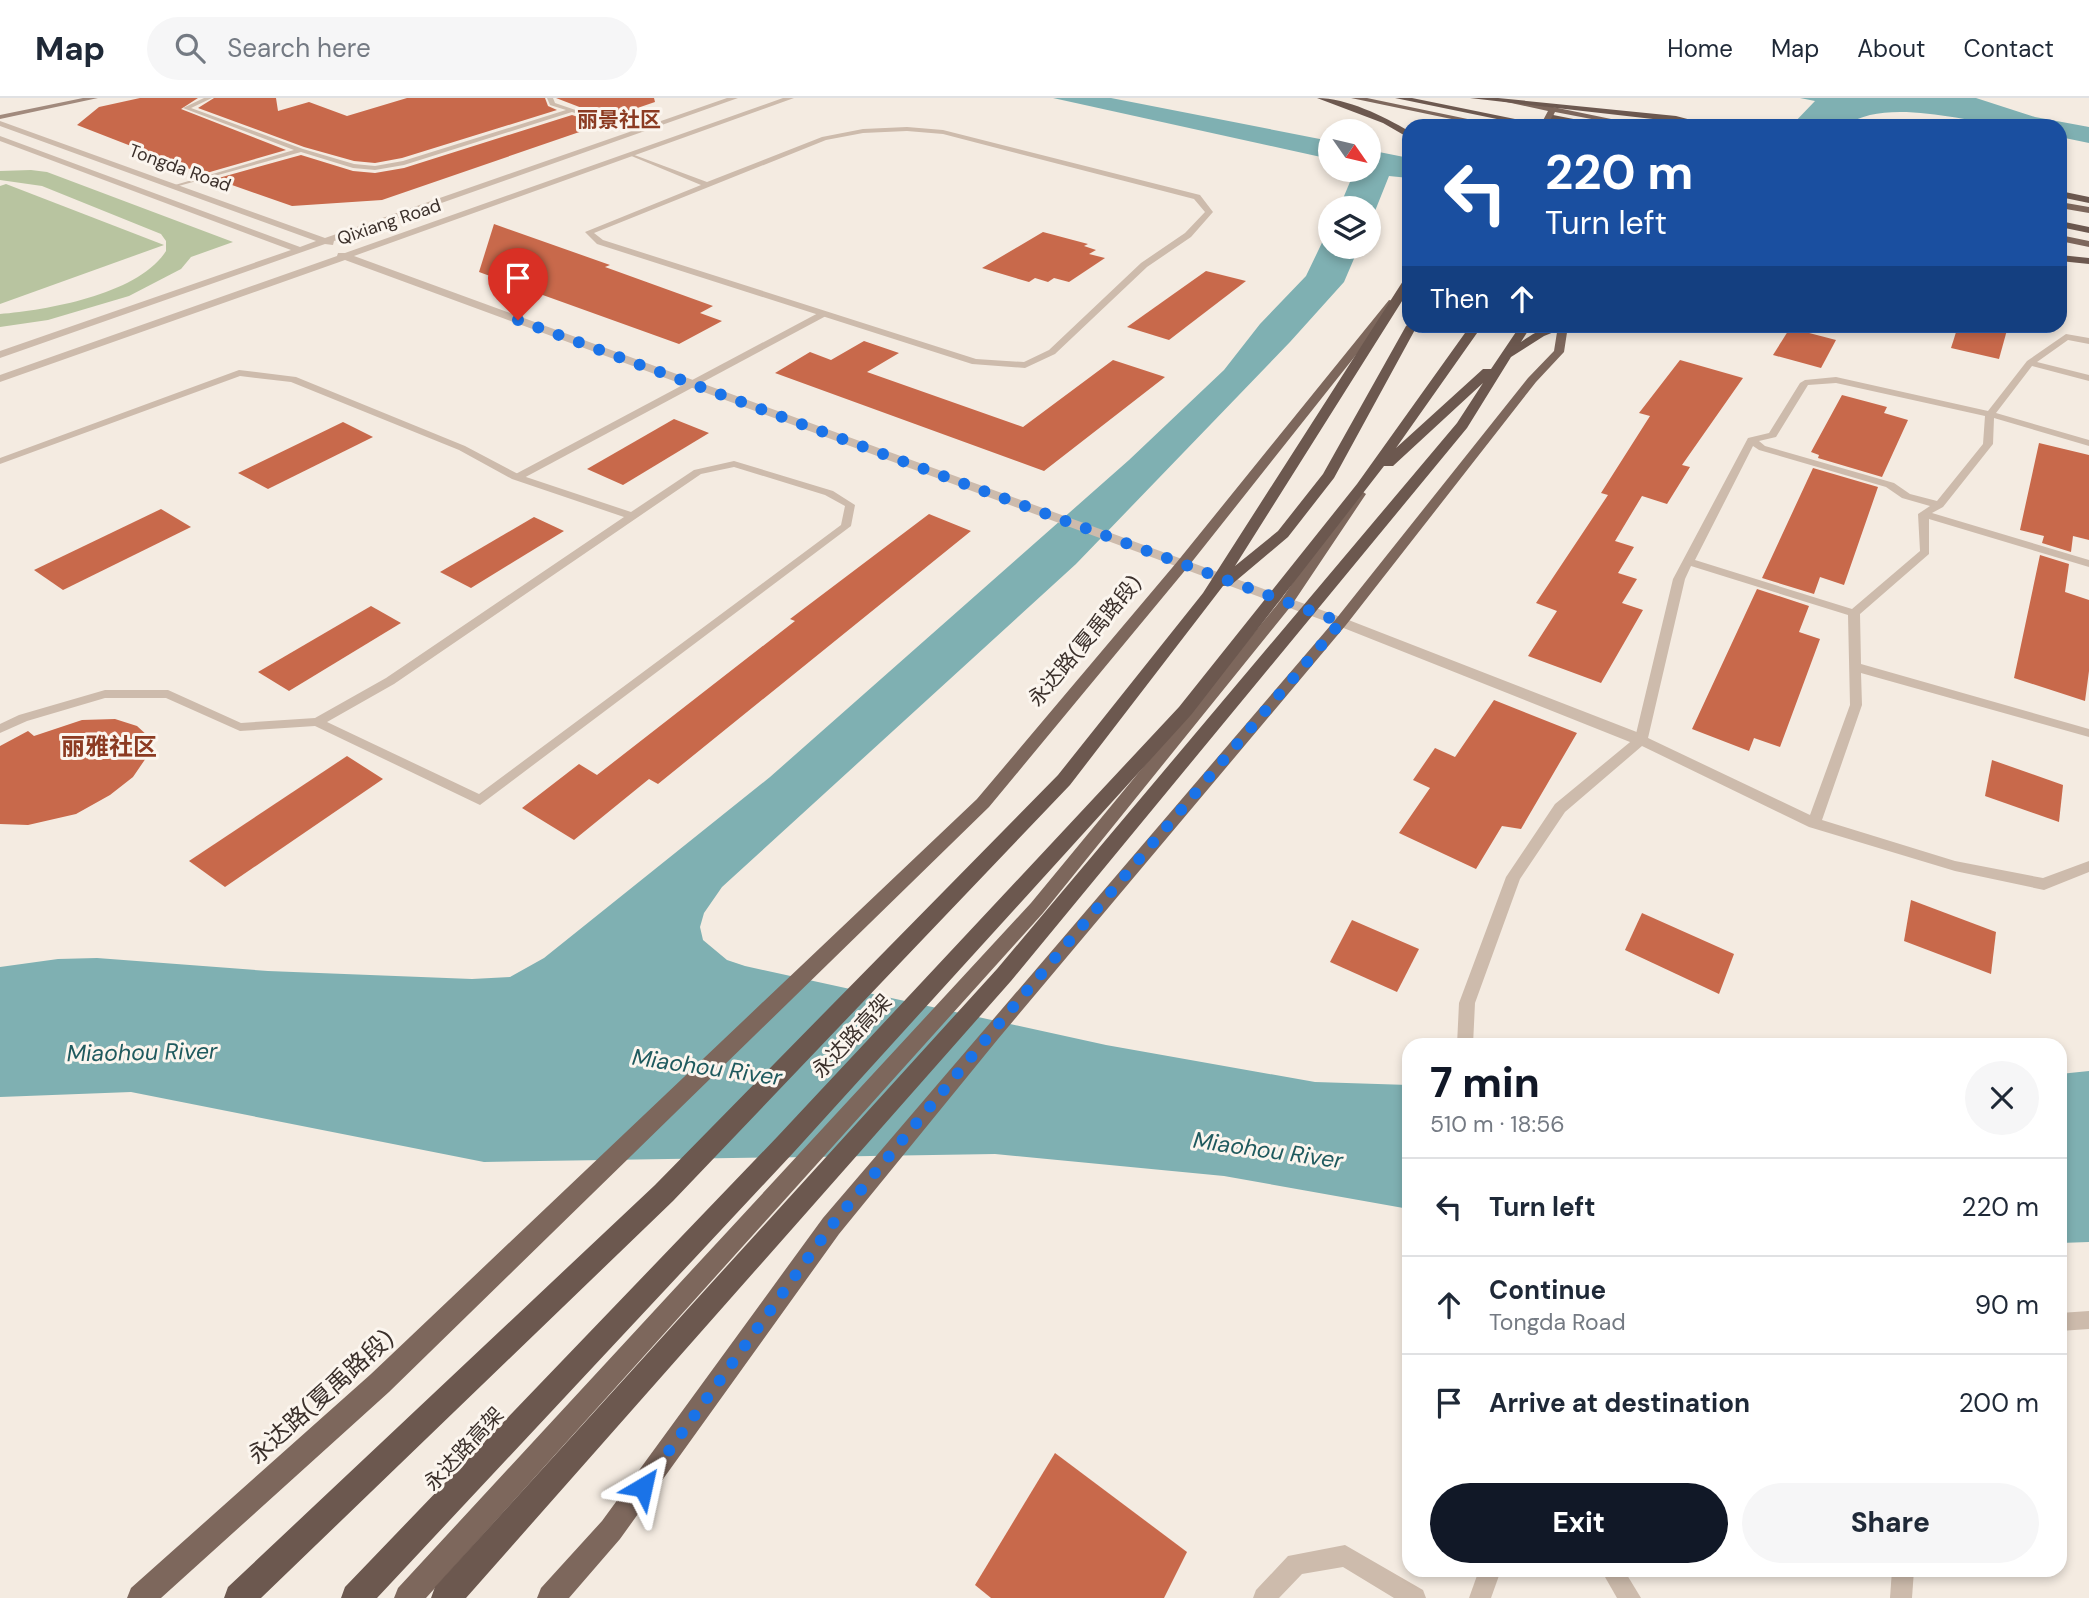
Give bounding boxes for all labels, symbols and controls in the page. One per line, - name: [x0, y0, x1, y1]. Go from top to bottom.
- search box: [147, 17, 637, 80]
- text: Map: [35, 27, 105, 70]
- icon: search: [171, 29, 209, 67]
- text: Search here: [227, 31, 371, 65]
- text: Home: [1667, 33, 1733, 64]
- text: Map: [1771, 33, 1819, 64]
- text: About: [1857, 33, 1926, 64]
- text: Contact: [1964, 33, 2054, 64]
- district label: 丽景社区: [577, 106, 661, 134]
- north arrow: [1318, 119, 1381, 182]
- map controls: [1318, 119, 1381, 259]
- street label: Tongda Road: [126, 138, 234, 198]
- text: 220 m: [1545, 140, 1693, 204]
- icon: left: [1430, 147, 1521, 238]
- street label: Qixiang Road: [334, 193, 444, 251]
- button: layers: [1318, 196, 1381, 259]
- text: Turn left: [1545, 202, 1667, 244]
- pin: [488, 248, 548, 320]
- icon: arrive: [499, 259, 537, 297]
- icon: ahead: [1503, 280, 1541, 318]
- text: Then: [1430, 282, 1489, 316]
- street label: 永达路(夏禹路段): [1022, 570, 1148, 712]
- district label: 丽雅社区: [61, 731, 157, 762]
- street label: 永达路高架: [806, 988, 898, 1084]
- water label: Miaohou River: [66, 1036, 219, 1068]
- water label: Miaohou River: [630, 1042, 785, 1093]
- text: 7 min: [1430, 1055, 1540, 1110]
- button: close: [1965, 1061, 2039, 1135]
- text: 510 m · 18:56: [1430, 1109, 1565, 1139]
- water label: Miaohou River: [1191, 1125, 1346, 1176]
- icon: left: [1430, 1188, 1468, 1226]
- text: Turn left: [1489, 1190, 1596, 1224]
- text: 220 m: [1961, 1190, 2039, 1224]
- text: Continue: [1489, 1273, 1606, 1307]
- icon: ahead: [1430, 1286, 1468, 1324]
- text: 90 m: [1975, 1288, 2039, 1322]
- text: Tongda Road: [1489, 1307, 1626, 1337]
- street label: 永达路(夏禹路段): [241, 1323, 400, 1470]
- icon: arrive: [1430, 1384, 1468, 1422]
- text: Arrive at destination: [1489, 1386, 1750, 1420]
- text: 200 m: [1959, 1386, 2039, 1420]
- street label: 永达路高架: [418, 1401, 510, 1497]
- position arrow: [606, 1450, 680, 1524]
- button: Exit: [1430, 1483, 1728, 1563]
- button: Share: [1742, 1483, 2039, 1563]

